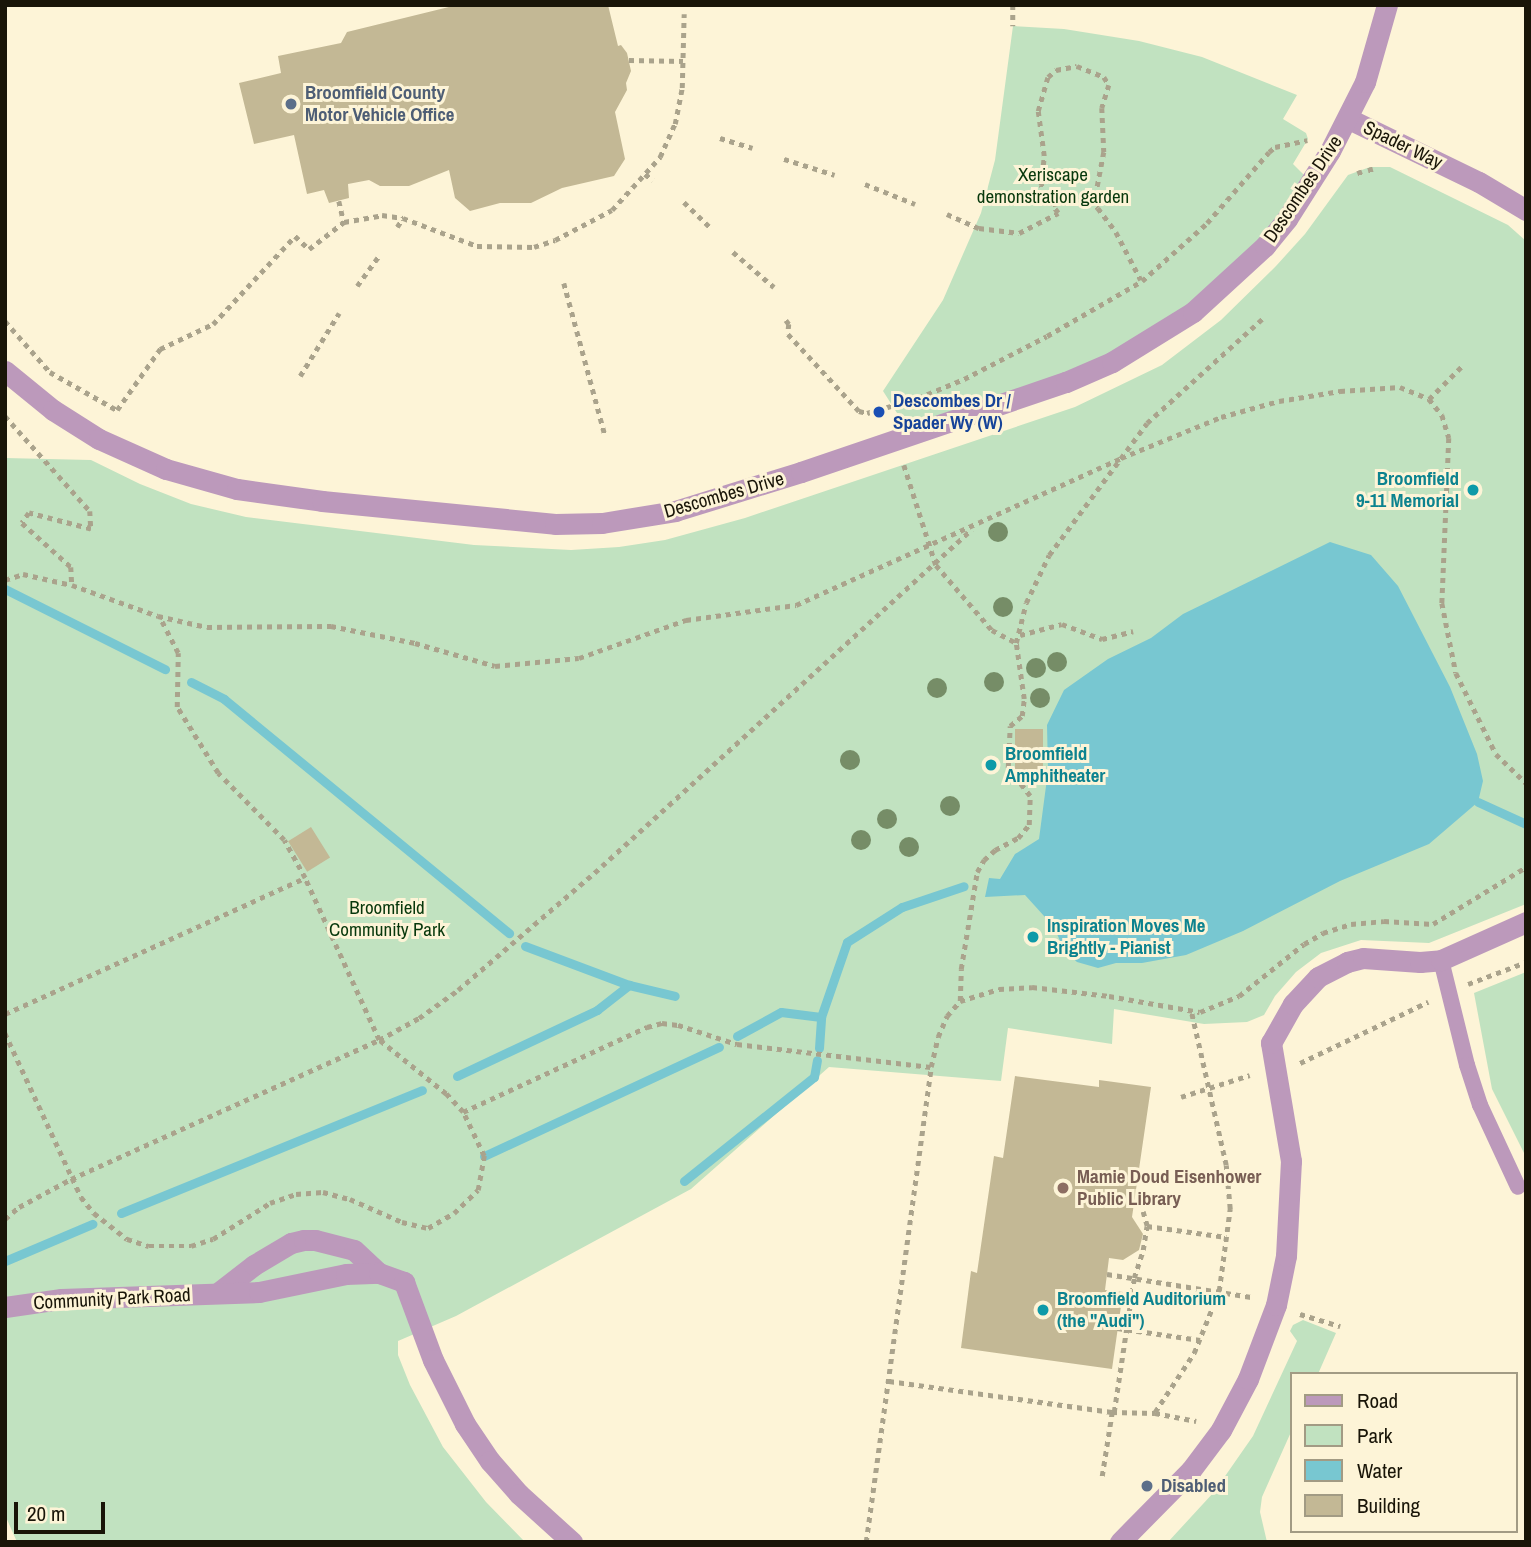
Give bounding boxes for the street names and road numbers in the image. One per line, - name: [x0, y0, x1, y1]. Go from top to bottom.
- street label: Spader Way: [1360, 116, 1446, 174]
- street label: Descombes Drive: [1259, 131, 1347, 247]
- street label: Descombes Drive: [661, 467, 787, 523]
- street label: Community Park Road: [33, 1283, 191, 1315]

